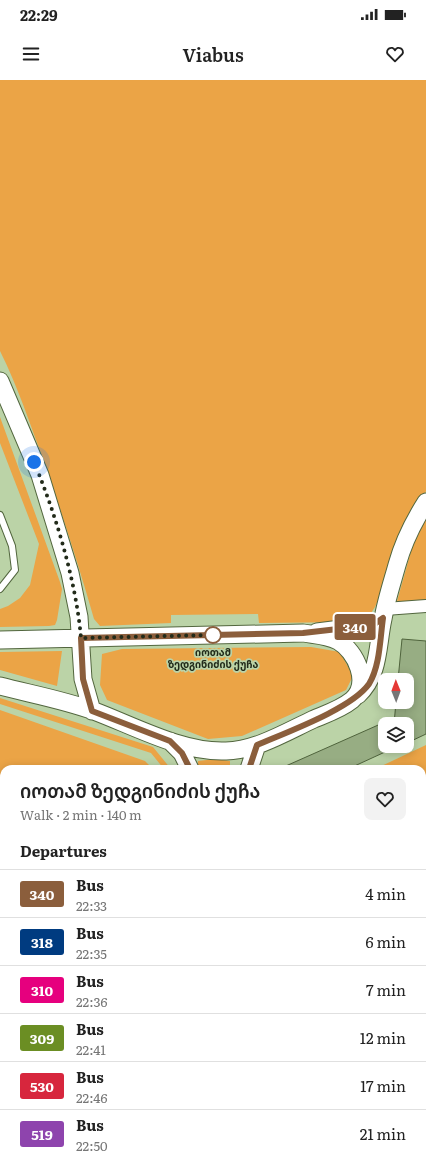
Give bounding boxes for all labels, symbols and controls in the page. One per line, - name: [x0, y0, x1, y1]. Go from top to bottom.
- text: 22:29: [20, 3, 58, 26]
- text: Viabus: [182, 41, 244, 68]
- icon: menu: [20, 43, 42, 65]
- icon: heart: [384, 43, 406, 65]
- your location: [24, 452, 44, 472]
- line badge: 340: [332, 614, 378, 640]
- text: 340: [343, 617, 367, 637]
- marker: იოთამ ზედგინიძის ქუჩა: [204, 626, 222, 644]
- place label: იოთამ ზედგინიძის ქუჩა: [168, 644, 258, 671]
- north arrow: [378, 673, 414, 709]
- map controls: [378, 673, 414, 753]
- button: layers: [378, 717, 414, 753]
- text: იოთამ ზედგინიძის ქუჩა: [20, 776, 260, 804]
- button: heart: [364, 778, 406, 820]
- text: Walk · 2 min · 140 m: [20, 805, 142, 824]
- text: Departures: [20, 839, 107, 862]
- text: Bus: [76, 873, 104, 896]
- text: 4 min: [365, 882, 406, 905]
- text: 340: [30, 884, 54, 904]
- text: 22:33: [76, 896, 107, 915]
- text: Bus: [76, 921, 104, 944]
- text: 6 min: [365, 930, 406, 953]
- text: 318: [31, 932, 53, 952]
- text: 22:35: [76, 944, 107, 963]
- text: Bus: [76, 969, 104, 992]
- text: 7 min: [366, 978, 406, 1001]
- text: 310: [31, 980, 53, 1000]
- text: 22:36: [76, 992, 107, 1011]
- text: Bus: [76, 1017, 104, 1040]
- text: 12 min: [360, 1026, 406, 1049]
- text: 309: [30, 1028, 54, 1048]
- text: 22:41: [76, 1040, 106, 1059]
- text: Bus: [76, 1065, 104, 1088]
- text: 17 min: [360, 1074, 406, 1097]
- text: 530: [30, 1076, 54, 1096]
- text: 22:46: [76, 1088, 107, 1107]
- text: Bus: [76, 1113, 104, 1136]
- text: 21 min: [360, 1122, 406, 1145]
- text: 519: [31, 1124, 53, 1144]
- text: 22:50: [76, 1136, 108, 1155]

